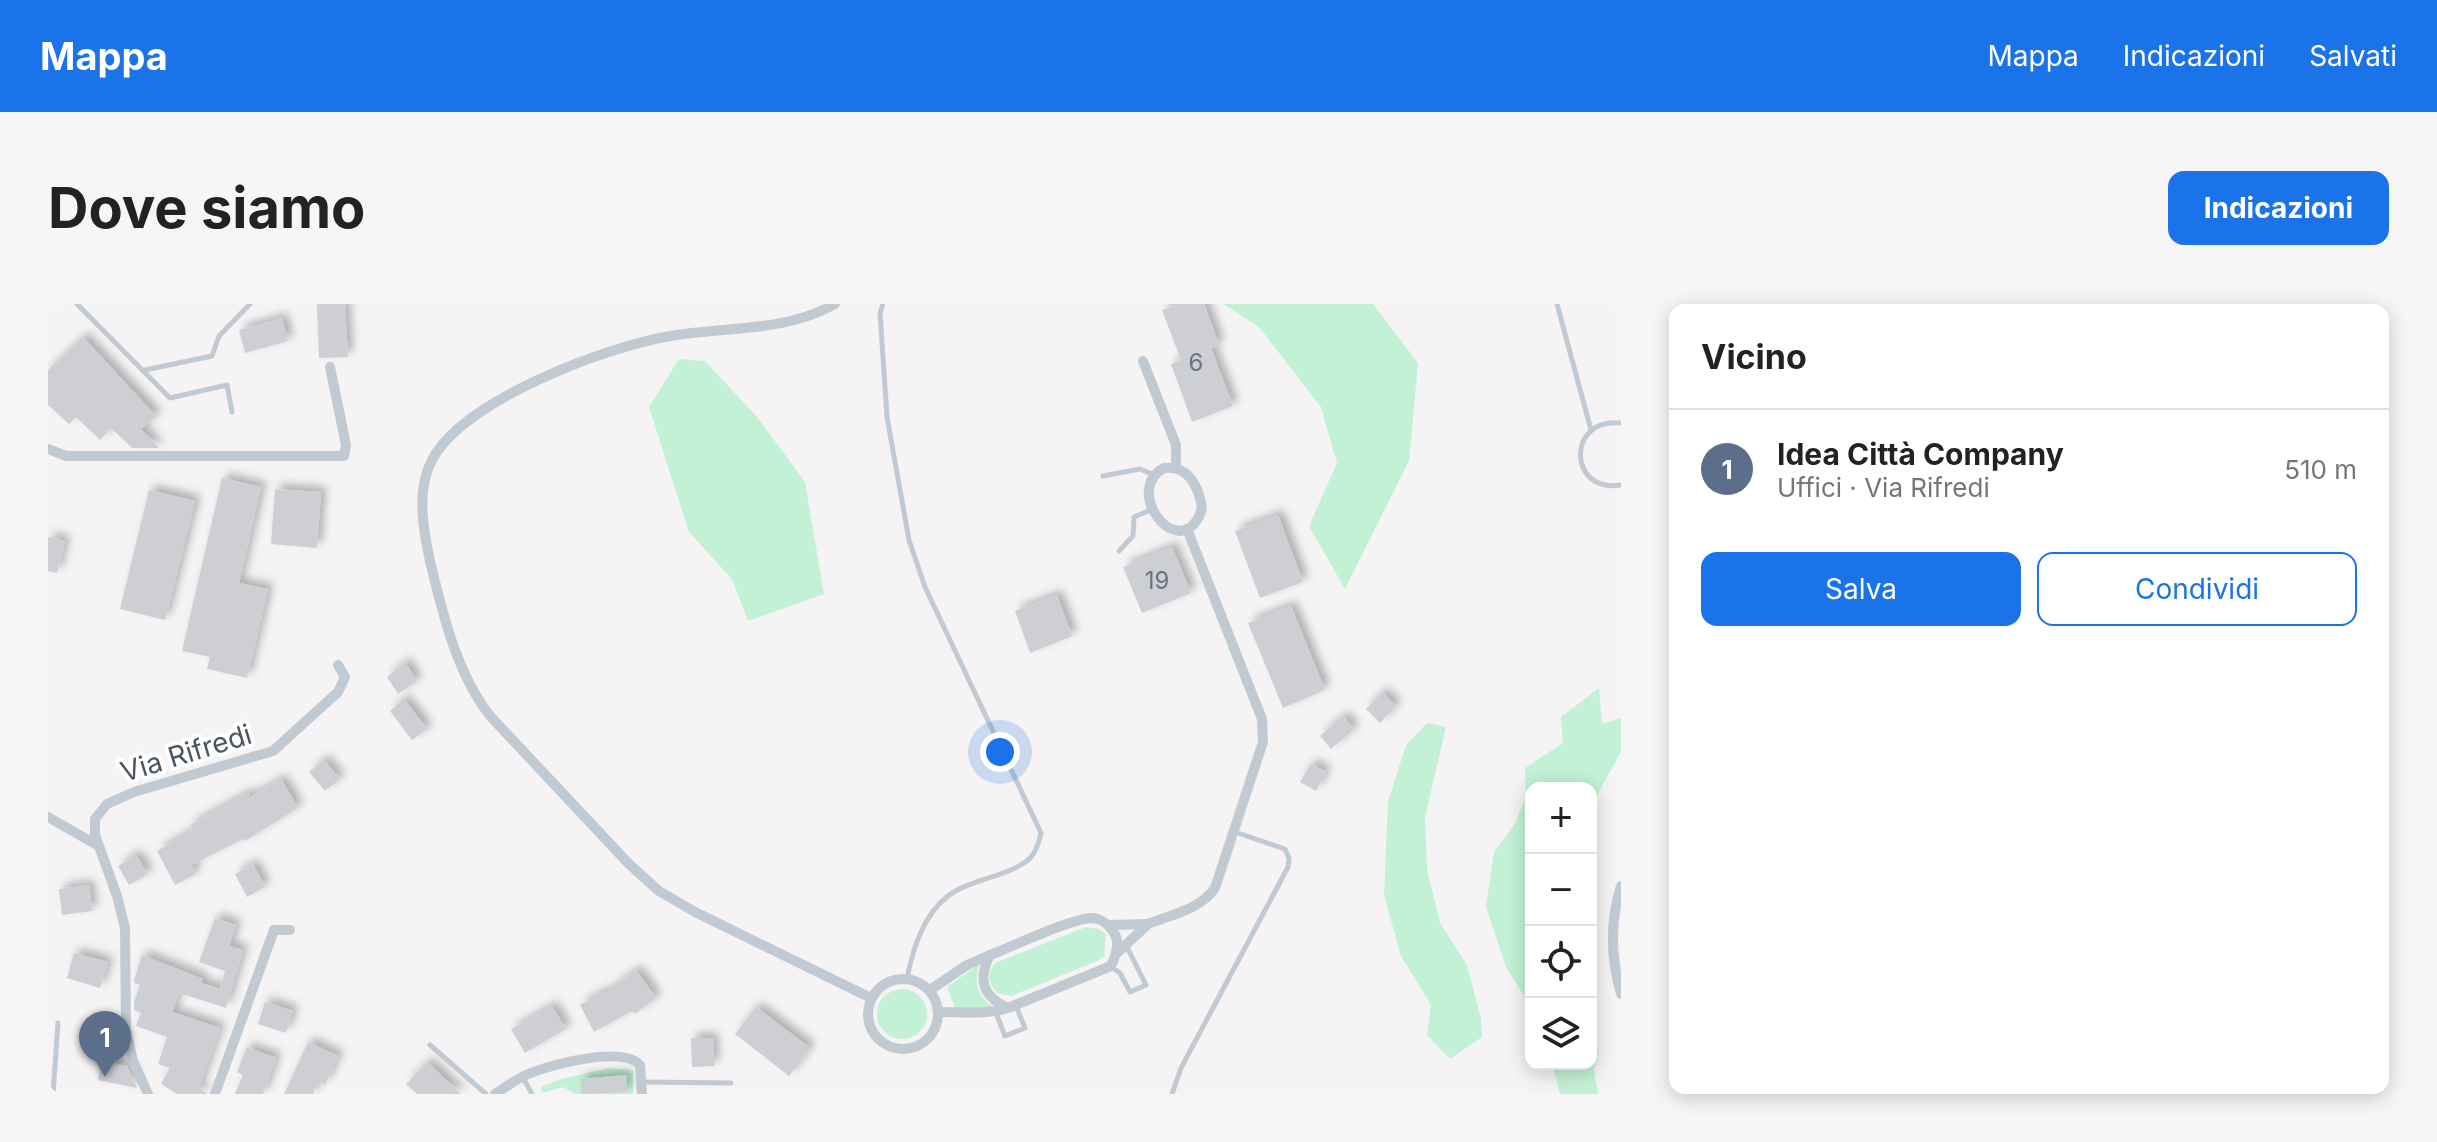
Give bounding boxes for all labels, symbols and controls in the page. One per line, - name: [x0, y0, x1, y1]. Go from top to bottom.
- text: Mappa: [40, 33, 168, 79]
- text: Mappa: [1987, 39, 2079, 73]
- text: Indicazioni: [2123, 39, 2265, 73]
- text: Salvati: [2309, 39, 2397, 73]
- button: Indicazioni: [2168, 171, 2389, 245]
- text: Dove siamo: [48, 174, 365, 242]
- text: Vicino: [1701, 336, 1807, 377]
- house number: 6: [1189, 348, 1203, 377]
- text: Idea Città Company: [1777, 436, 2064, 472]
- text: 1: [1721, 454, 1733, 485]
- text: 510 m: [2284, 454, 2357, 485]
- text: Uffici · Via Rifredi: [1777, 472, 1990, 503]
- button: Salva: [1701, 552, 2021, 626]
- button: Condividi: [2037, 552, 2357, 626]
- house number: 19: [1145, 566, 1169, 595]
- street label: Via Rifredi: [116, 717, 256, 789]
- your location: [980, 732, 1020, 772]
- map controls: [1525, 782, 1597, 1070]
- button: +: [1525, 782, 1597, 854]
- button: −: [1525, 854, 1597, 926]
- button: locate: [1525, 926, 1597, 998]
- button: layers: [1525, 998, 1597, 1070]
- pin: 1: [79, 1011, 131, 1077]

